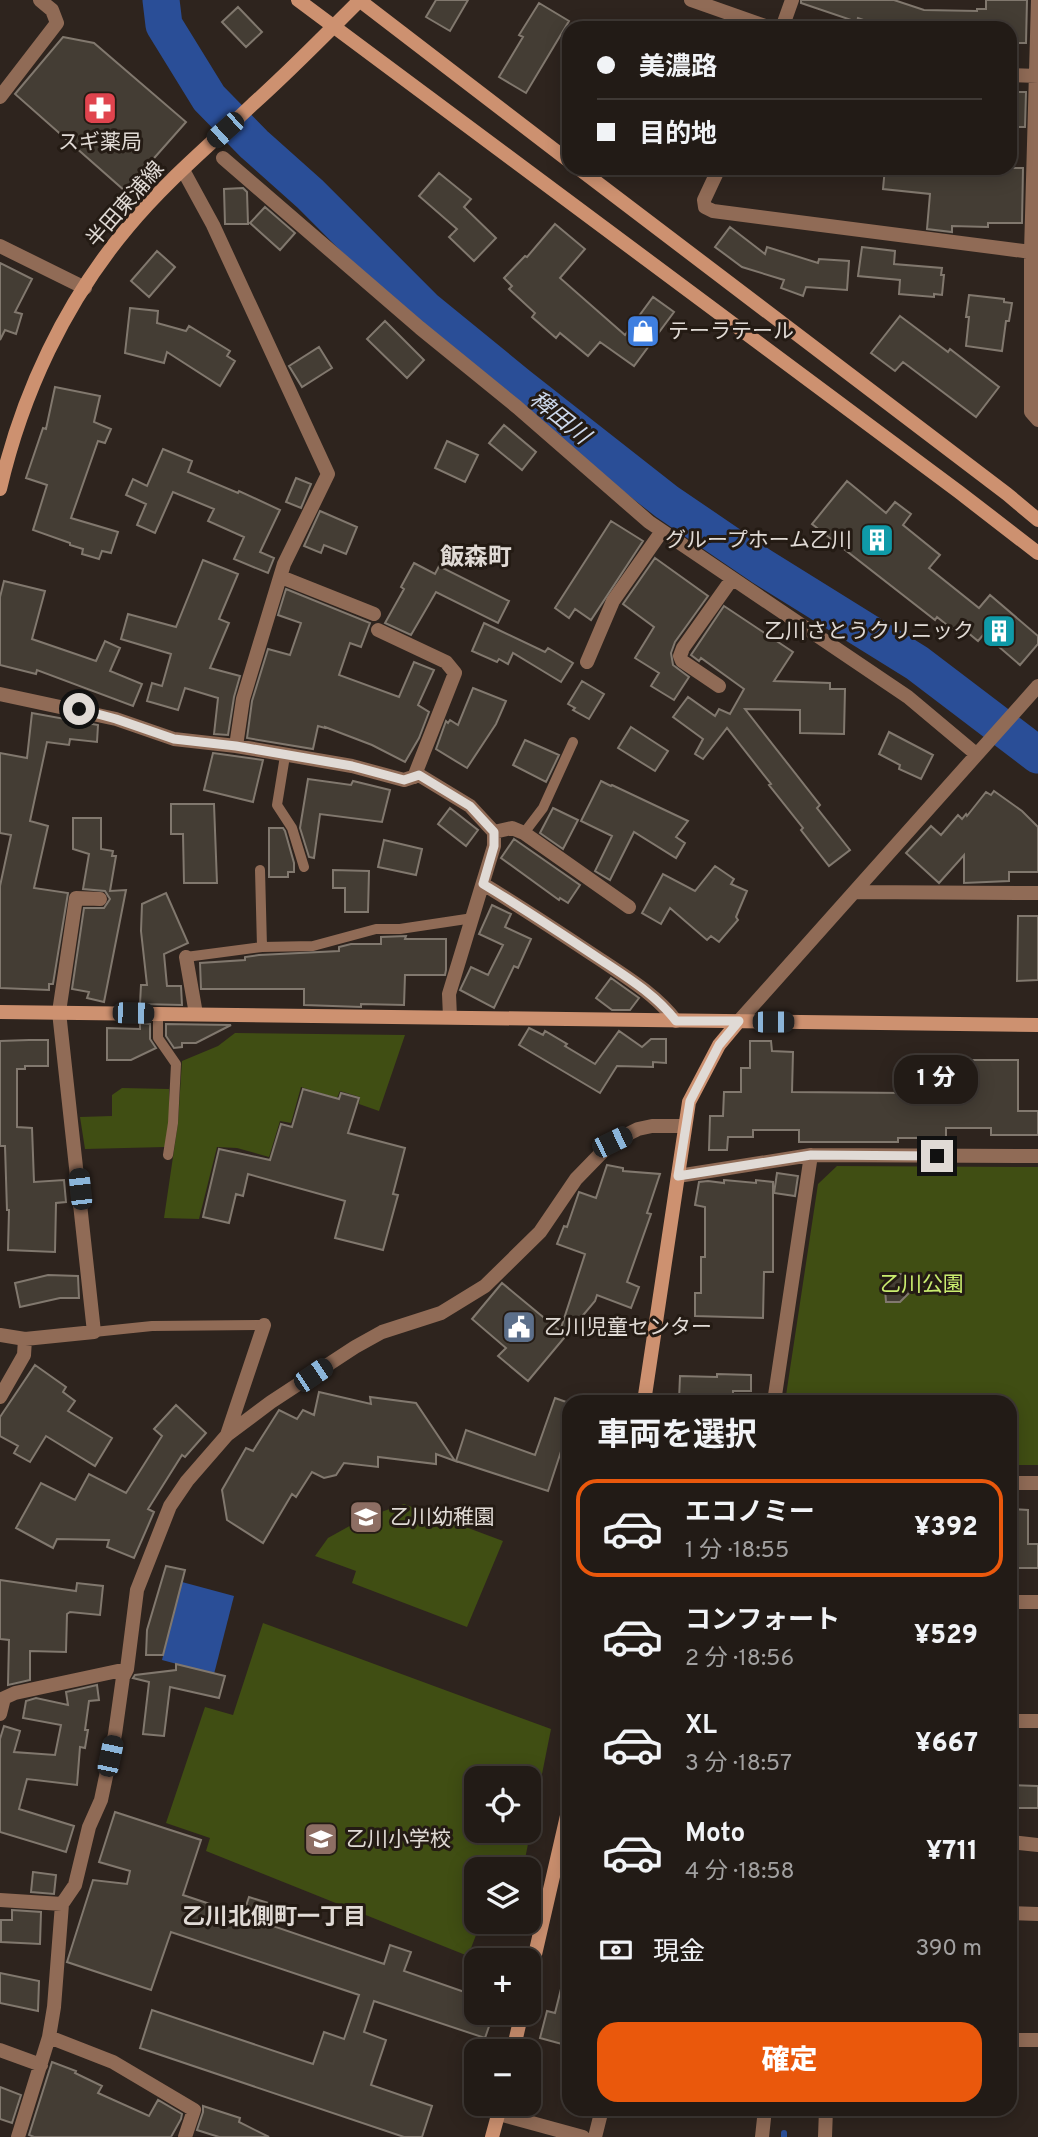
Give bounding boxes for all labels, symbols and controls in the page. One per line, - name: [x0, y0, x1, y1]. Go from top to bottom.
- text: 美濃路: [639, 52, 717, 85]
- pharmacy icon: スギ薬局: [81, 89, 119, 127]
- car: [203, 108, 248, 152]
- text: 目的地: [639, 119, 717, 152]
- place label: スギ薬局: [58, 130, 142, 157]
- street label: 半田東浦線: [82, 157, 171, 253]
- shop icon: テーラテール: [624, 312, 662, 350]
- place label: テーラテール: [668, 319, 794, 346]
- water label: 稗田川: [522, 386, 597, 454]
- building icon: グループホーム乙川: [858, 521, 896, 559]
- place label: グループホーム乙川: [665, 528, 852, 555]
- district label: 飯森町: [440, 544, 512, 574]
- building icon: 乙川さとうクリニック: [980, 612, 1018, 650]
- place label: 乙川さとうクリニック: [764, 619, 974, 646]
- route start: [63, 693, 95, 725]
- car: [112, 1002, 155, 1024]
- car: [753, 1012, 795, 1033]
- callout: 1 分: [895, 1054, 979, 1104]
- text: 1 分: [917, 1065, 955, 1094]
- car: [589, 1123, 636, 1161]
- route end: [921, 1140, 953, 1172]
- car: [68, 1167, 93, 1211]
- park label: 乙川公園: [880, 1272, 964, 1299]
- public building icon: 乙川児童センター: [500, 1308, 538, 1346]
- place label: 乙川児童センター: [544, 1315, 712, 1342]
- car: [290, 1355, 337, 1395]
- text: 車両を選択: [597, 1417, 757, 1457]
- icon: car: [601, 1497, 664, 1560]
- text: エコノミー: [685, 1497, 815, 1530]
- school or university icon: 乙川幼稚園: [347, 1498, 385, 1536]
- place label: 乙川幼稚園: [390, 1505, 495, 1532]
- text: ¥392: [914, 1512, 978, 1545]
- text: 1 分 · 18:55: [685, 1537, 789, 1566]
- icon: car: [601, 1605, 664, 1668]
- text: コンフォート: [685, 1605, 840, 1638]
- text: ¥529: [914, 1620, 978, 1653]
- text: 2 分 · 18:56: [685, 1645, 794, 1674]
- text: XL: [685, 1710, 717, 1743]
- icon: car: [601, 1713, 664, 1776]
- text: ¥667: [915, 1728, 978, 1761]
- car: [96, 1733, 125, 1779]
- text: 3 分 · 18:57: [685, 1750, 792, 1779]
- map controls: [464, 1766, 541, 2116]
- button: locate: [464, 1766, 541, 1843]
- text: Moto: [685, 1818, 745, 1851]
- school or university icon: 乙川小学校: [302, 1820, 340, 1858]
- icon: car: [601, 1821, 664, 1884]
- place label: 乙川小学校: [346, 1827, 451, 1854]
- text: ¥711: [926, 1836, 978, 1869]
- button: layers: [464, 1857, 541, 1934]
- text: 4 分 · 18:58: [685, 1858, 795, 1887]
- district label: 乙川北側町一丁目: [182, 1904, 366, 1933]
- icon: cash: [597, 1931, 635, 1969]
- text: 390 m: [915, 1935, 982, 1964]
- text: 現金: [653, 1937, 705, 1970]
- button: +: [464, 1948, 541, 2025]
- button: 確定: [597, 2022, 982, 2102]
- button: −: [464, 2039, 541, 2116]

